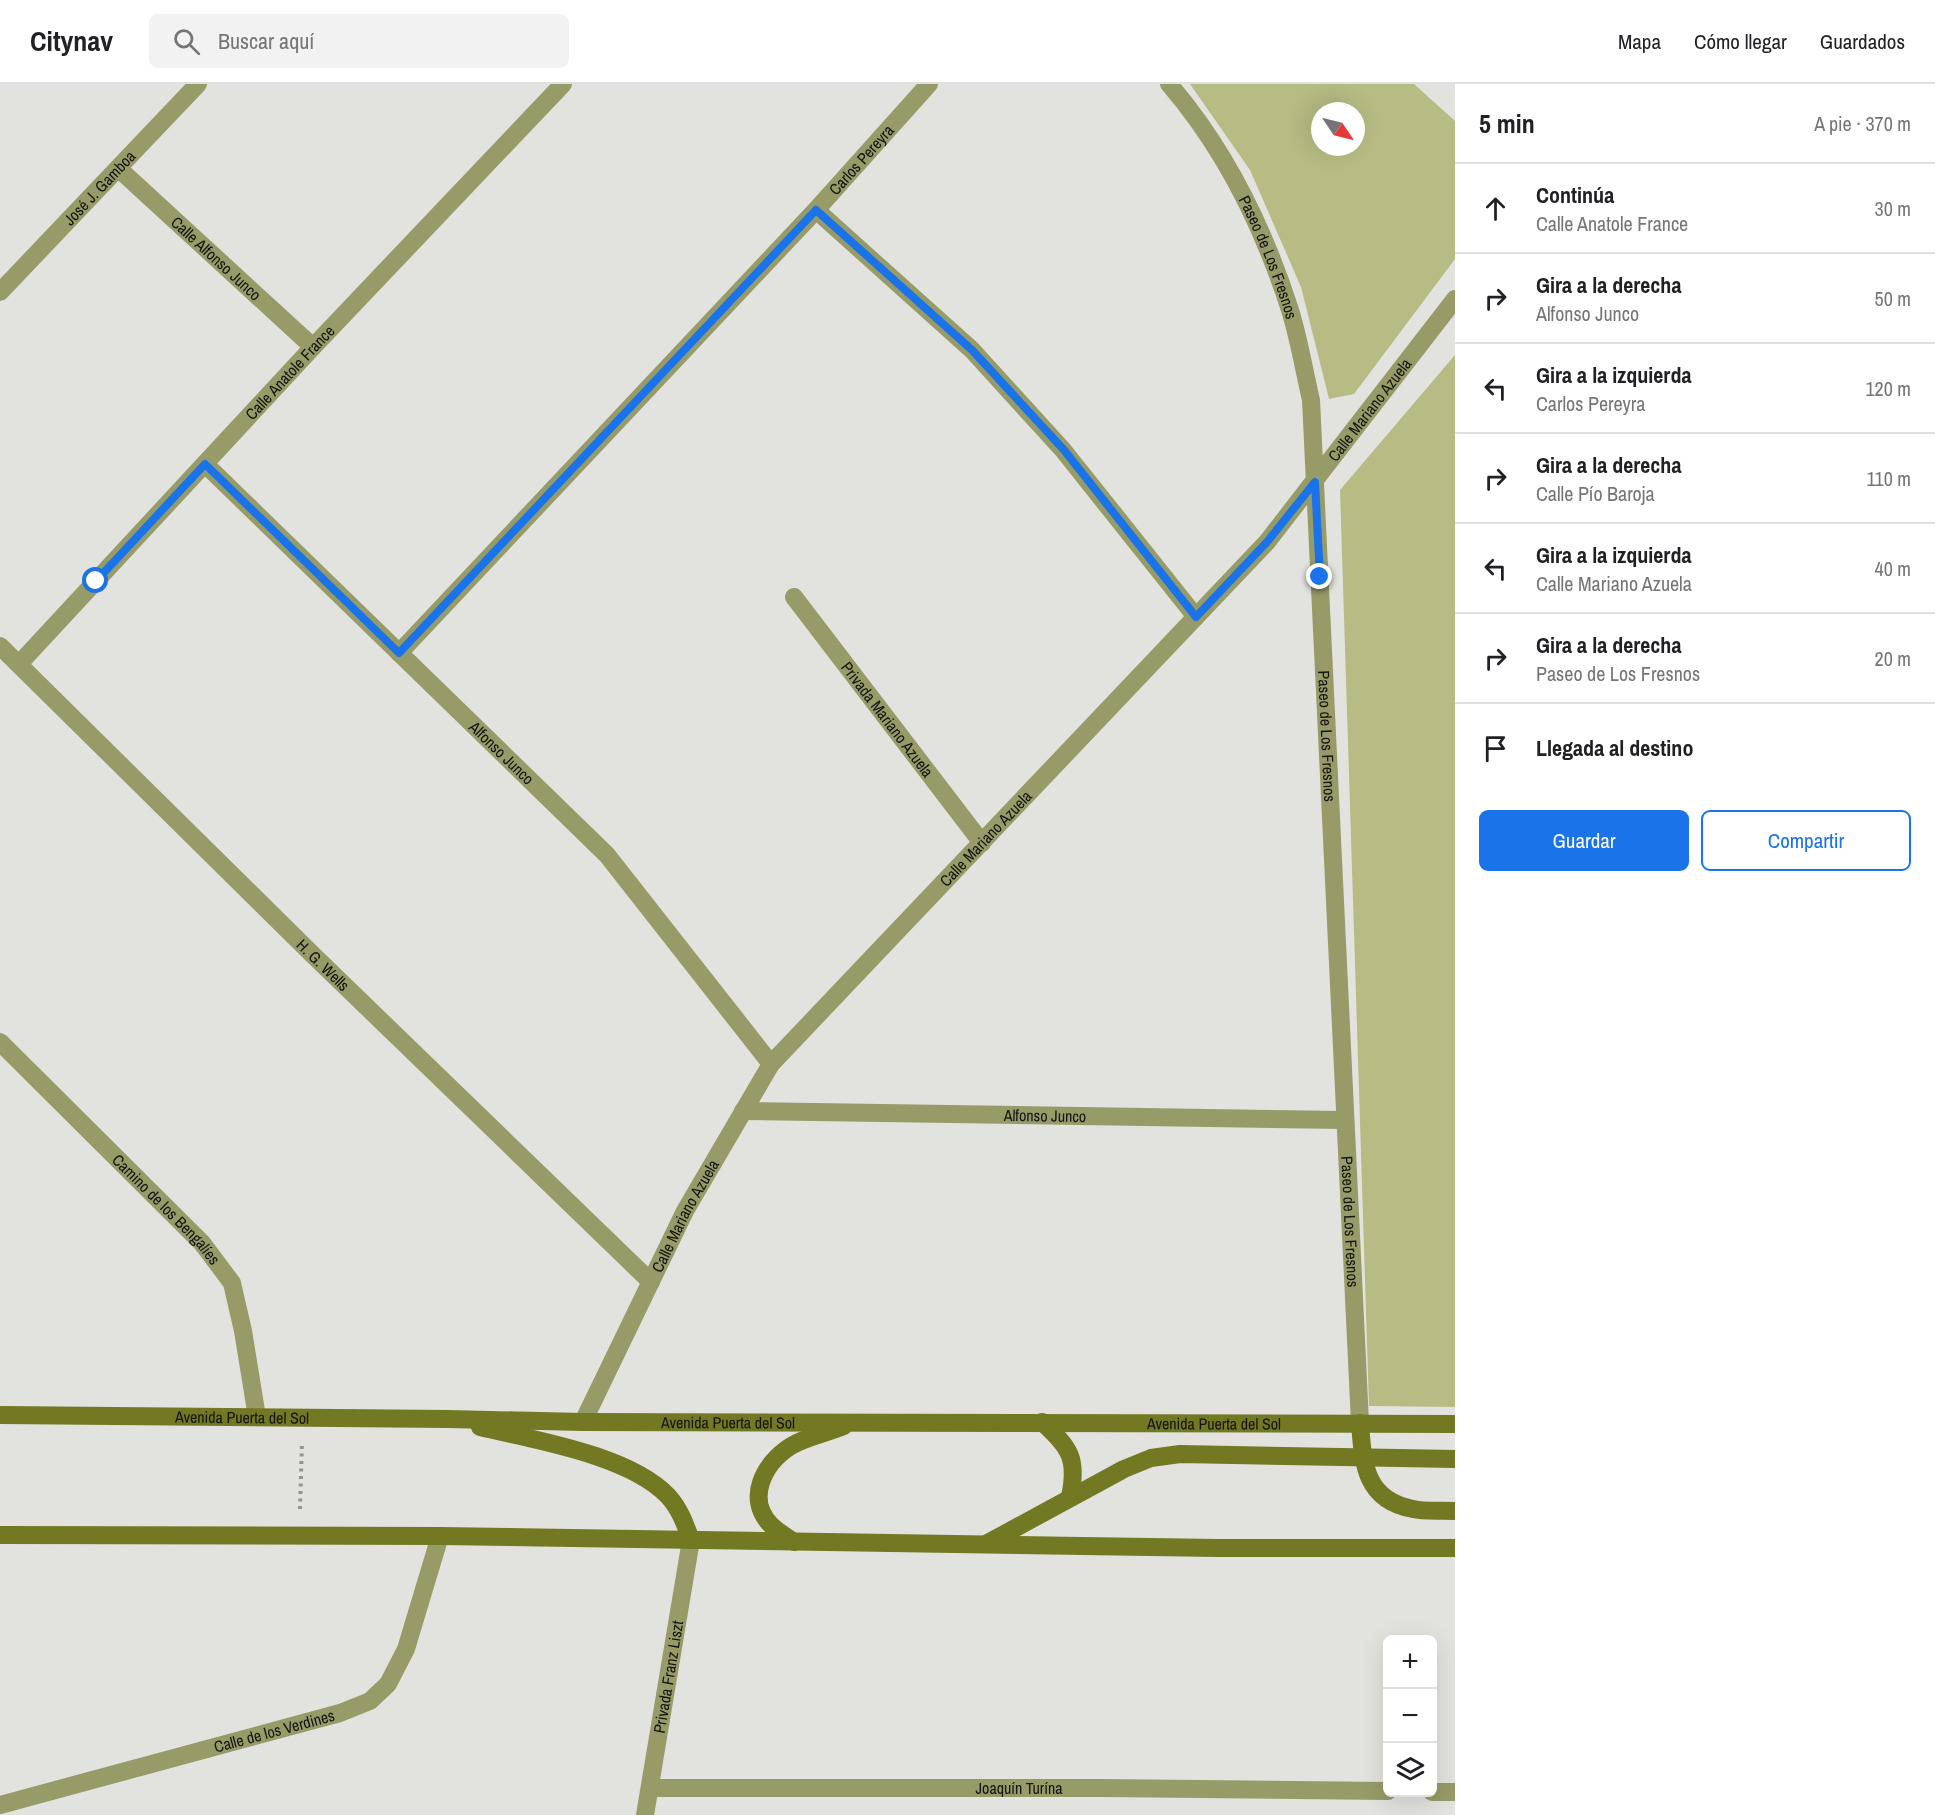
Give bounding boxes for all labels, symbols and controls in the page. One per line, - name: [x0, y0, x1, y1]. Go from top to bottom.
- search box: [149, 14, 569, 68]
- text: Citynav: [30, 22, 113, 60]
- icon: search: [170, 25, 203, 58]
- text: Buscar aquí: [218, 26, 314, 56]
- text: Mapa: [1618, 27, 1661, 56]
- text: Cómo llegar: [1694, 27, 1787, 56]
- text: Guardados: [1820, 27, 1905, 56]
- north arrow: [1311, 102, 1365, 156]
- text: 5 min: [1479, 106, 1535, 141]
- text: A pie · 370 m: [1814, 110, 1911, 137]
- street label: Carlos Pereyra: [824, 119, 899, 200]
- street label: José J. Gamboa: [58, 145, 141, 230]
- text: Continúa: [1536, 180, 1614, 210]
- street label: Paseo de Los Fresnos: [1234, 192, 1303, 321]
- icon: ahead: [1479, 192, 1512, 225]
- text: 30 m: [1875, 195, 1911, 222]
- text: Calle Anatole France: [1536, 210, 1688, 237]
- street label: Calle Alfonso Junco: [166, 211, 266, 305]
- text: Gira a la derecha: [1536, 270, 1681, 300]
- icon: right: [1479, 282, 1512, 315]
- text: 50 m: [1875, 285, 1911, 312]
- text: Alfonso Junco: [1536, 300, 1639, 327]
- street label: Calle Anatole France: [240, 320, 339, 424]
- street label: Calle Mariano Azuela: [1322, 353, 1417, 466]
- text: Gira a la izquierda: [1536, 360, 1691, 390]
- icon: left: [1479, 372, 1512, 405]
- text: 120 m: [1865, 375, 1911, 402]
- text: Carlos Pereyra: [1536, 390, 1645, 417]
- text: Gira a la derecha: [1536, 450, 1681, 480]
- icon: right: [1479, 462, 1512, 495]
- text: 110 m: [1867, 465, 1911, 492]
- text: Calle Pío Baroja: [1536, 480, 1655, 507]
- text: Gira a la izquierda: [1536, 540, 1691, 570]
- icon: left: [1479, 552, 1512, 585]
- text: 40 m: [1875, 555, 1911, 582]
- route end: [1306, 563, 1332, 589]
- route start: [82, 567, 108, 593]
- text: Calle Mariano Azuela: [1536, 570, 1692, 597]
- text: Gira a la derecha: [1536, 630, 1681, 660]
- icon: right: [1479, 642, 1512, 675]
- text: 20 m: [1875, 645, 1911, 672]
- street label: Privada Mariano Azuela: [836, 657, 939, 782]
- text: Paseo de Los Fresnos: [1536, 660, 1700, 687]
- street label: Paseo de Los Fresnos: [1313, 670, 1341, 802]
- street label: Alfonso Junco: [464, 715, 539, 789]
- icon: arrive: [1479, 732, 1512, 765]
- text: Llegada al destino: [1536, 733, 1693, 763]
- street label: Calle Mariano Azuela: [934, 785, 1037, 891]
- button: Guardar: [1479, 810, 1689, 871]
- button: Compartir: [1701, 810, 1911, 871]
- street label: H. G. Wells: [292, 934, 355, 996]
- street label: Alfonso Junco: [1003, 1104, 1086, 1127]
- street label: Camino de los Bengalíes: [108, 1149, 225, 1269]
- street label: Calle Mariano Azuela: [646, 1155, 724, 1276]
- street label: Paseo de Los Fresnos: [1336, 1155, 1364, 1288]
- street label: Avenida Puerta del Sol: [174, 1406, 309, 1429]
- street label: Avenida Puerta del Sol: [660, 1411, 795, 1433]
- street label: Avenida Puerta del Sol: [1146, 1412, 1281, 1435]
- street label: Privada Franz Liszt: [648, 1619, 688, 1735]
- map controls: [1383, 1635, 1437, 1797]
- button: +: [1383, 1635, 1437, 1689]
- button: −: [1383, 1689, 1437, 1743]
- street label: Calle de los Verdines: [211, 1704, 337, 1758]
- button: layers: [1383, 1743, 1437, 1797]
- street label: Joaquín Turína: [976, 1777, 1063, 1799]

